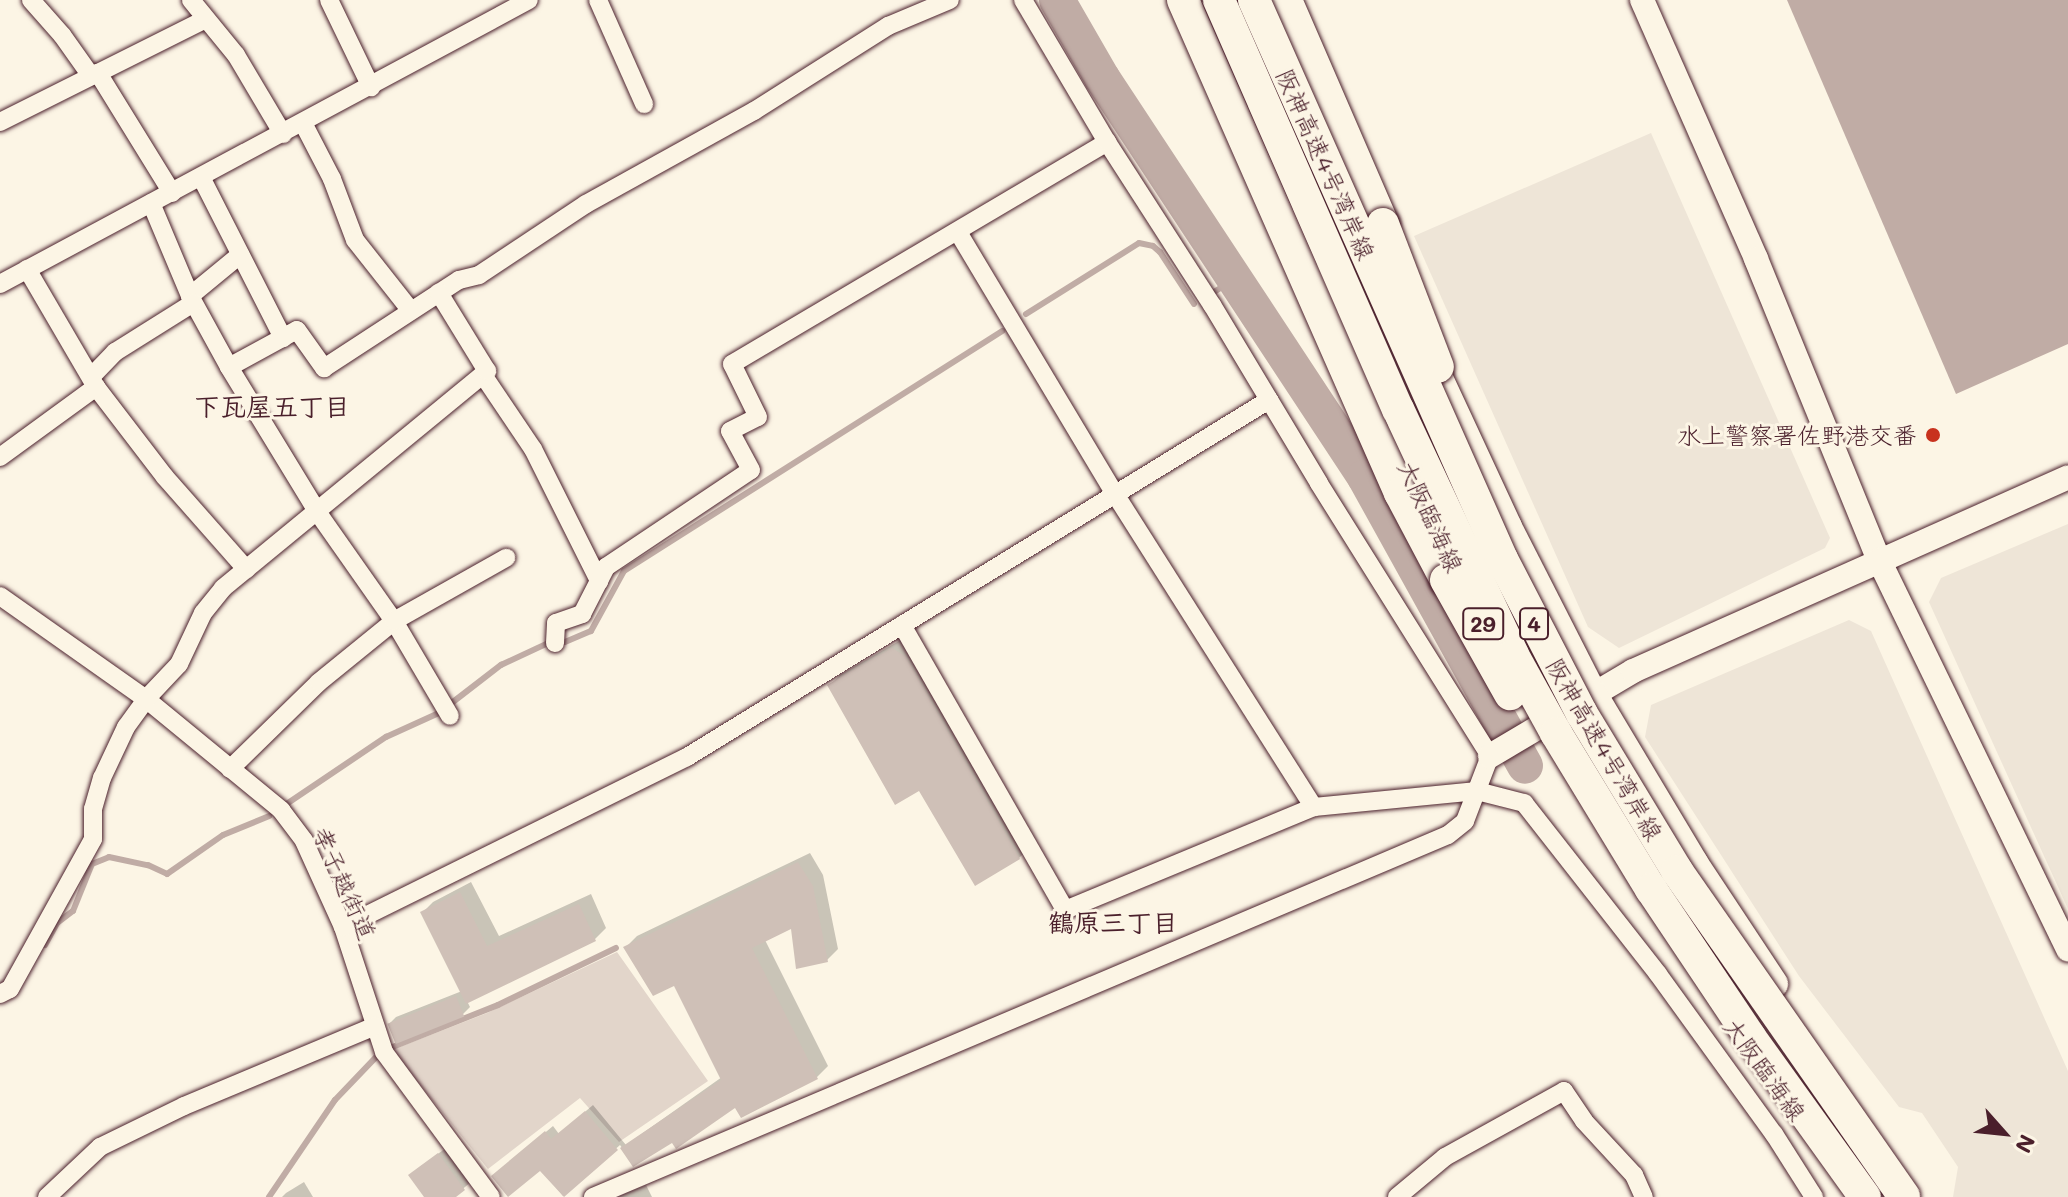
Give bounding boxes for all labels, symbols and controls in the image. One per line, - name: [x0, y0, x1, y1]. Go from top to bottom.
- street label: 阪神高速4号湾岸線: [1271, 64, 1381, 264]
- district label: 下瓦屋五丁目: [194, 391, 350, 423]
- place label: 水上警察署佐野港交番: [1677, 421, 1917, 449]
- marker: 水上警察署佐野港交番: [1924, 426, 1942, 444]
- street label: 大阪臨海線: [1393, 456, 1469, 576]
- road number: 29: [1461, 606, 1505, 642]
- road number: 4: [1518, 606, 1550, 642]
- street label: 阪神高速4号湾岸線: [1541, 653, 1669, 845]
- street label: 孝子越街道: [307, 822, 383, 944]
- district label: 鶴原三丁目: [1048, 907, 1178, 939]
- street label: 大阪臨海線: [1718, 1012, 1812, 1126]
- north arrow: [1964, 1093, 2044, 1173]
- text: N: [2009, 1130, 2043, 1158]

